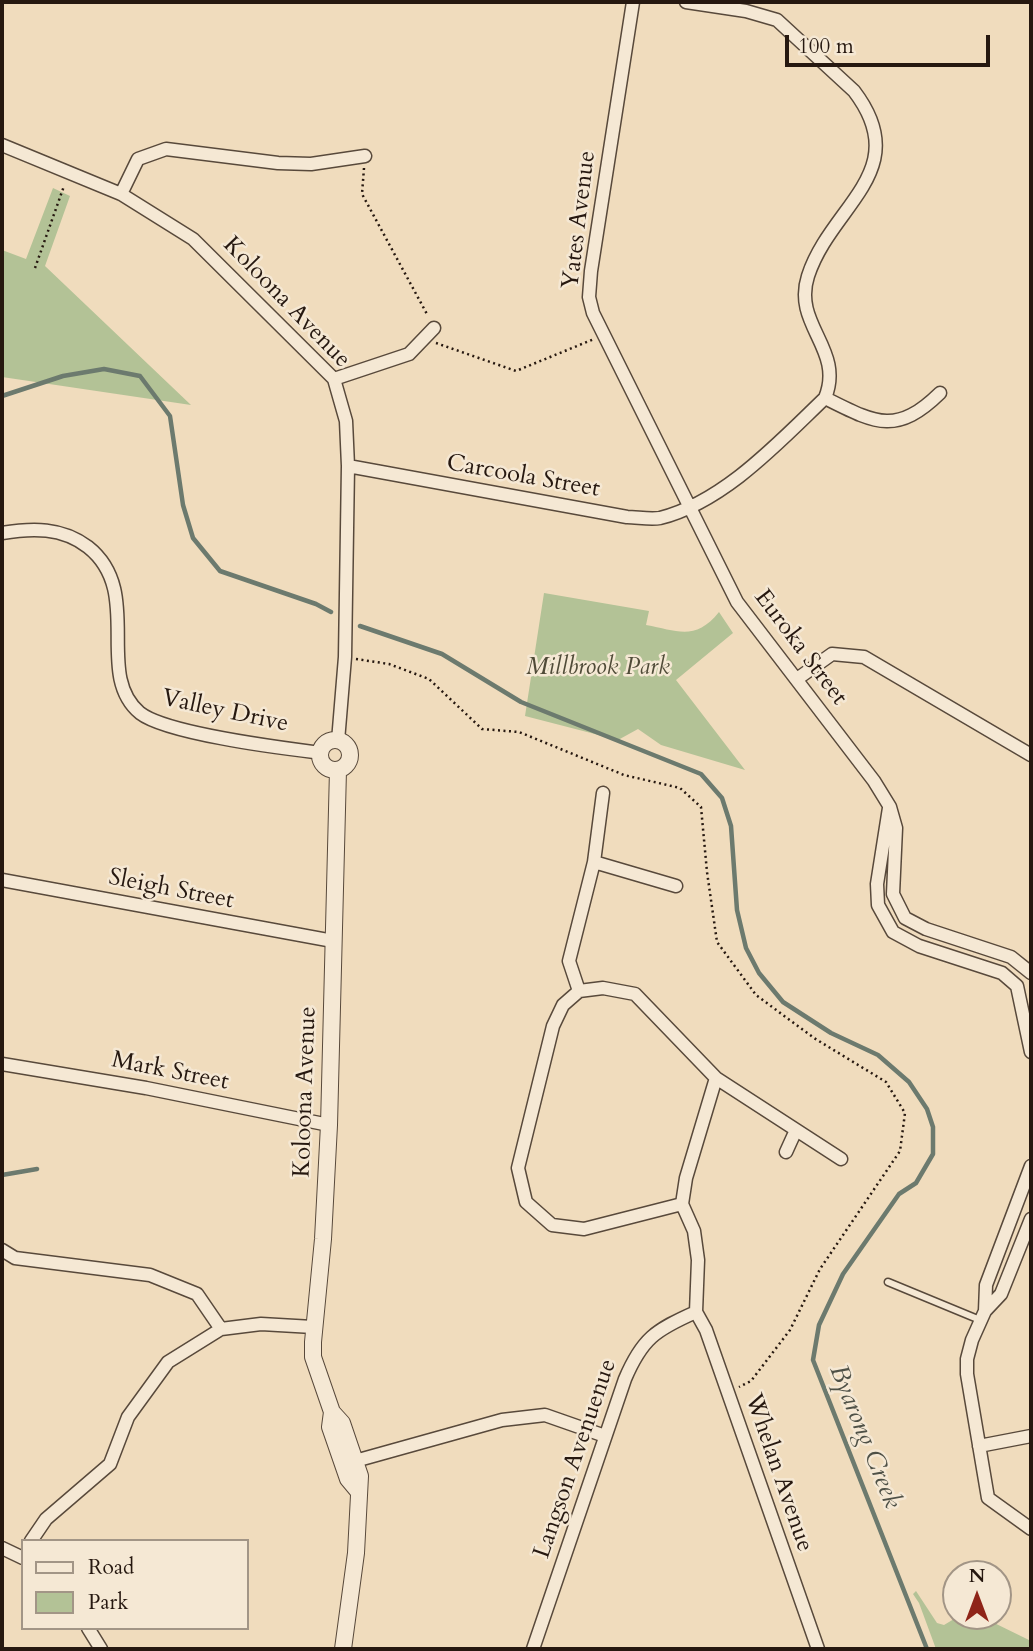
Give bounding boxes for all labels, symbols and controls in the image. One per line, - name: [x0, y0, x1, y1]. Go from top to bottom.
- scale bar: [788, 21, 993, 65]
- text: 100 m: [798, 32, 854, 61]
- street label: Yates Avenue: [557, 149, 603, 291]
- street label: Koloona Avenue: [216, 231, 356, 375]
- street label: Carcoola Street: [444, 449, 602, 505]
- street label: Euroka Street: [747, 585, 853, 711]
- park label: Millbrook Park: [526, 654, 670, 682]
- street label: Valley Drive: [159, 685, 291, 739]
- street label: Sleigh Street: [106, 864, 236, 916]
- street label: Koloona Avenue: [289, 1006, 323, 1178]
- street label: Mark Street: [109, 1047, 231, 1097]
- street label: Langson Avenuenue: [528, 1356, 624, 1562]
- water label: Byarong Creek: [821, 1361, 907, 1513]
- street label: Whelan Avenue: [738, 1390, 818, 1556]
- legend: [21, 1539, 248, 1630]
- text: Road: [88, 1553, 134, 1582]
- north arrow: [942, 1560, 1012, 1630]
- text: N: [969, 1563, 985, 1589]
- text: Park: [88, 1588, 128, 1617]

